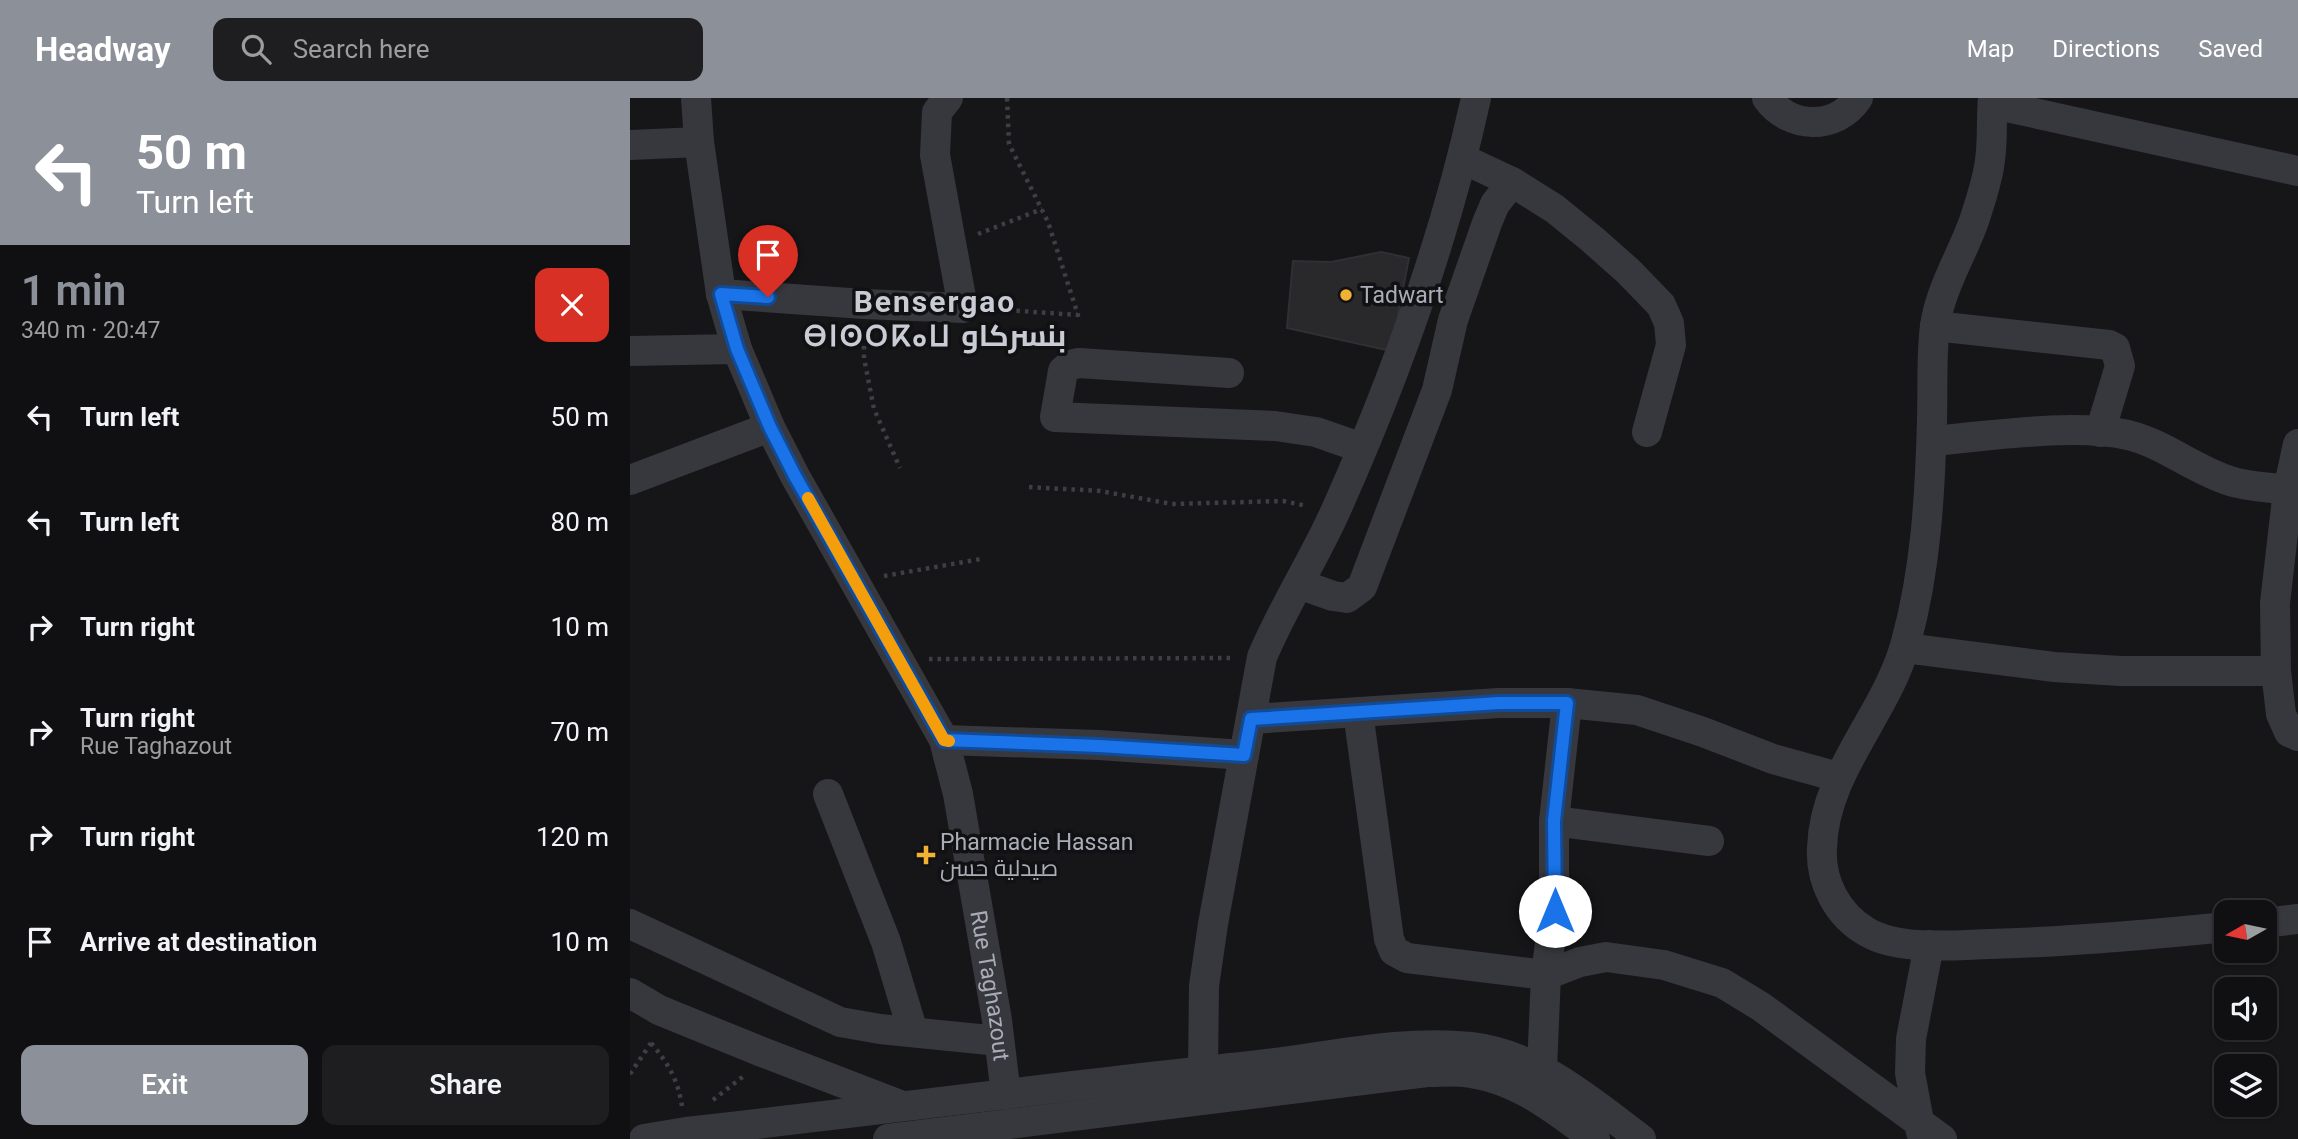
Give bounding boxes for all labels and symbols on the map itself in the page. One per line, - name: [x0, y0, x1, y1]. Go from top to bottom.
- pin: [738, 225, 798, 297]
- place label: Tadwart: [1360, 282, 1444, 309]
- district label: Bensergao ⴱⵏⵙⵔⴽⴰⵡ بنسركاو: [804, 284, 1066, 354]
- marker: Tadwart: [1338, 287, 1354, 303]
- place label: Pharmacie Hassan صيدلية حسن: [940, 829, 1134, 882]
- marker: Pharmacie Hassan صيدلية حسن: [918, 847, 934, 863]
- position arrow: [1518, 874, 1592, 948]
- north arrow: [2214, 900, 2277, 962]
- street label: Rue Taghazout: [965, 908, 1015, 1062]

